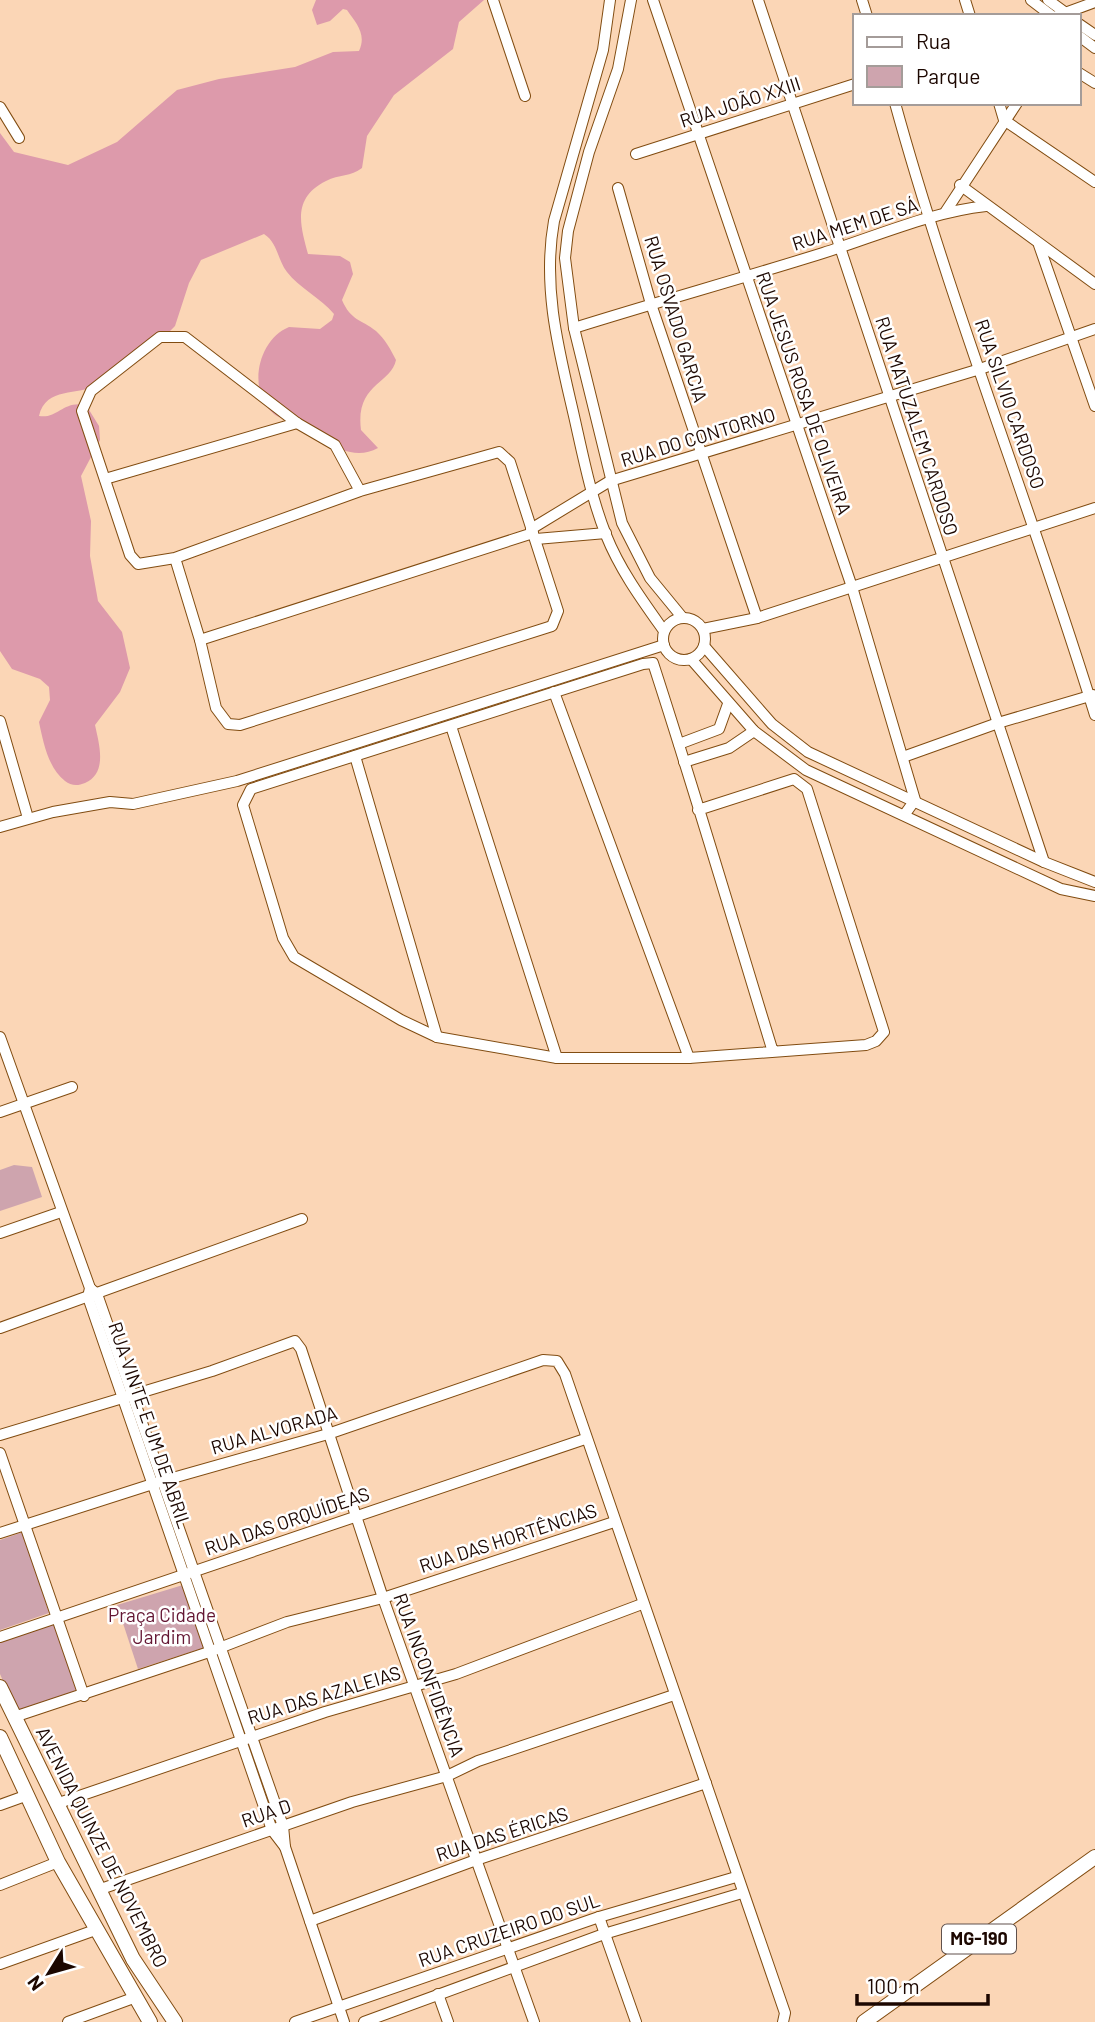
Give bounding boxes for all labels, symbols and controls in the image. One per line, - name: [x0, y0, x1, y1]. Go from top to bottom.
- legend: [853, 14, 1081, 105]
- text: Rua: [916, 28, 951, 53]
- text: Parque: [916, 63, 981, 88]
- street label: RUA JOÃO XXIII: [677, 71, 803, 132]
- street label: RUA MEM DE SÁ: [789, 192, 921, 255]
- street label: RUA OSVADO GARCIA: [640, 233, 713, 405]
- street label: RUA JESUS ROSA DE OLIVEIRA: [752, 268, 857, 517]
- street label: RUA MATUZALEM CARDOSO: [871, 313, 964, 538]
- street label: RUA SILVIO CARDOSO: [971, 316, 1050, 492]
- street label: RUA DO CONTORNO: [618, 402, 778, 471]
- street label: RUA VINTE E UM DE ABRIL: [104, 1319, 197, 1531]
- street label: RUA ALVORADA: [208, 1401, 340, 1459]
- street label: RUA DAS ORQUÍDEAS: [201, 1481, 372, 1560]
- street label: RUA DAS HORTÊNCIAS: [416, 1498, 600, 1577]
- street label: RUA INCONFIDÊNCIA: [389, 1590, 470, 1760]
- park label: Praça Cidade Jardim: [108, 1603, 216, 1648]
- street label: RUA DAS AZALEIAS: [244, 1660, 403, 1729]
- street label: AVENIDA QUINZE DE NOVEMBRO: [32, 1723, 173, 1971]
- street label: RUA D: [238, 1793, 294, 1832]
- street label: RUA DAS ÉRICAS: [433, 1801, 571, 1866]
- street label: RUA CRUZEIRO DO SUL: [415, 1888, 603, 1971]
- road number: MG-190: [942, 1924, 1016, 1954]
- north arrow: [14, 1938, 84, 2008]
- scale bar: [857, 1962, 988, 2006]
- text: N: [22, 1972, 48, 1996]
- text: 100 m: [867, 1973, 920, 1998]

